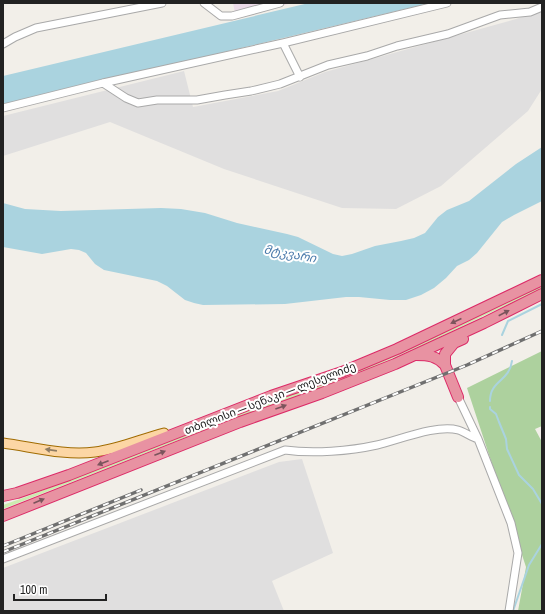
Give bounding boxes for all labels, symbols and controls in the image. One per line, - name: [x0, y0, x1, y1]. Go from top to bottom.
- water label: მტკვარი: [263, 242, 319, 267]
- one-way arrow: [498, 309, 510, 316]
- one-way arrow: [451, 318, 462, 324]
- street label: თბილისი — სენაკი — ლესელიძე: [182, 359, 358, 437]
- one-way arrow: [276, 404, 288, 410]
- one-way arrow: [44, 447, 57, 453]
- one-way arrow: [154, 450, 165, 456]
- one-way arrow: [96, 460, 108, 466]
- one-way arrow: [33, 497, 45, 504]
- scale bar: [14, 576, 106, 602]
- text: 100 m: [20, 582, 47, 598]

